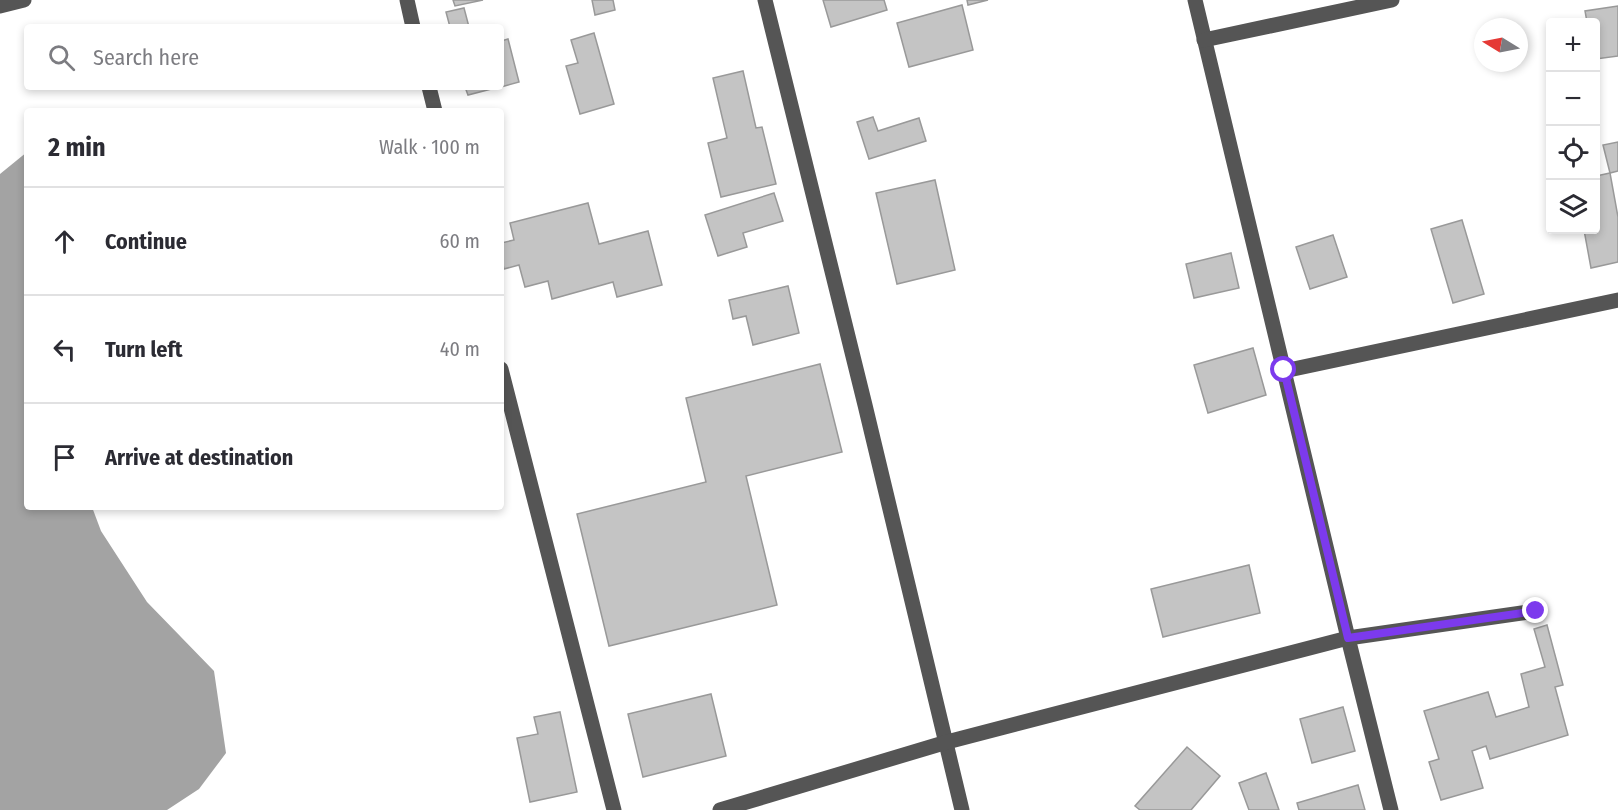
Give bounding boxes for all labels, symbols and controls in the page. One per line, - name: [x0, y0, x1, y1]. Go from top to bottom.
- north arrow: [1474, 18, 1528, 72]
- map controls: [1546, 18, 1600, 234]
- button: +: [1546, 18, 1600, 72]
- search box: [24, 24, 504, 90]
- icon: search: [45, 41, 78, 74]
- text: Search here: [93, 44, 199, 71]
- button: −: [1546, 72, 1600, 126]
- button: locate: [1546, 126, 1600, 180]
- text: 2 min: [48, 132, 106, 163]
- text: Walk · 100 m: [379, 135, 480, 159]
- button: layers: [1546, 180, 1600, 234]
- icon: ahead: [48, 225, 81, 258]
- text: Continue: [105, 228, 187, 255]
- text: 60 m: [440, 229, 480, 253]
- icon: left: [48, 333, 81, 366]
- text: Turn left: [105, 336, 183, 363]
- text: 40 m: [440, 337, 480, 361]
- route start: [1270, 356, 1296, 382]
- icon: arrive: [48, 441, 81, 474]
- text: Arrive at destination: [105, 444, 293, 471]
- route end: [1522, 597, 1548, 623]

